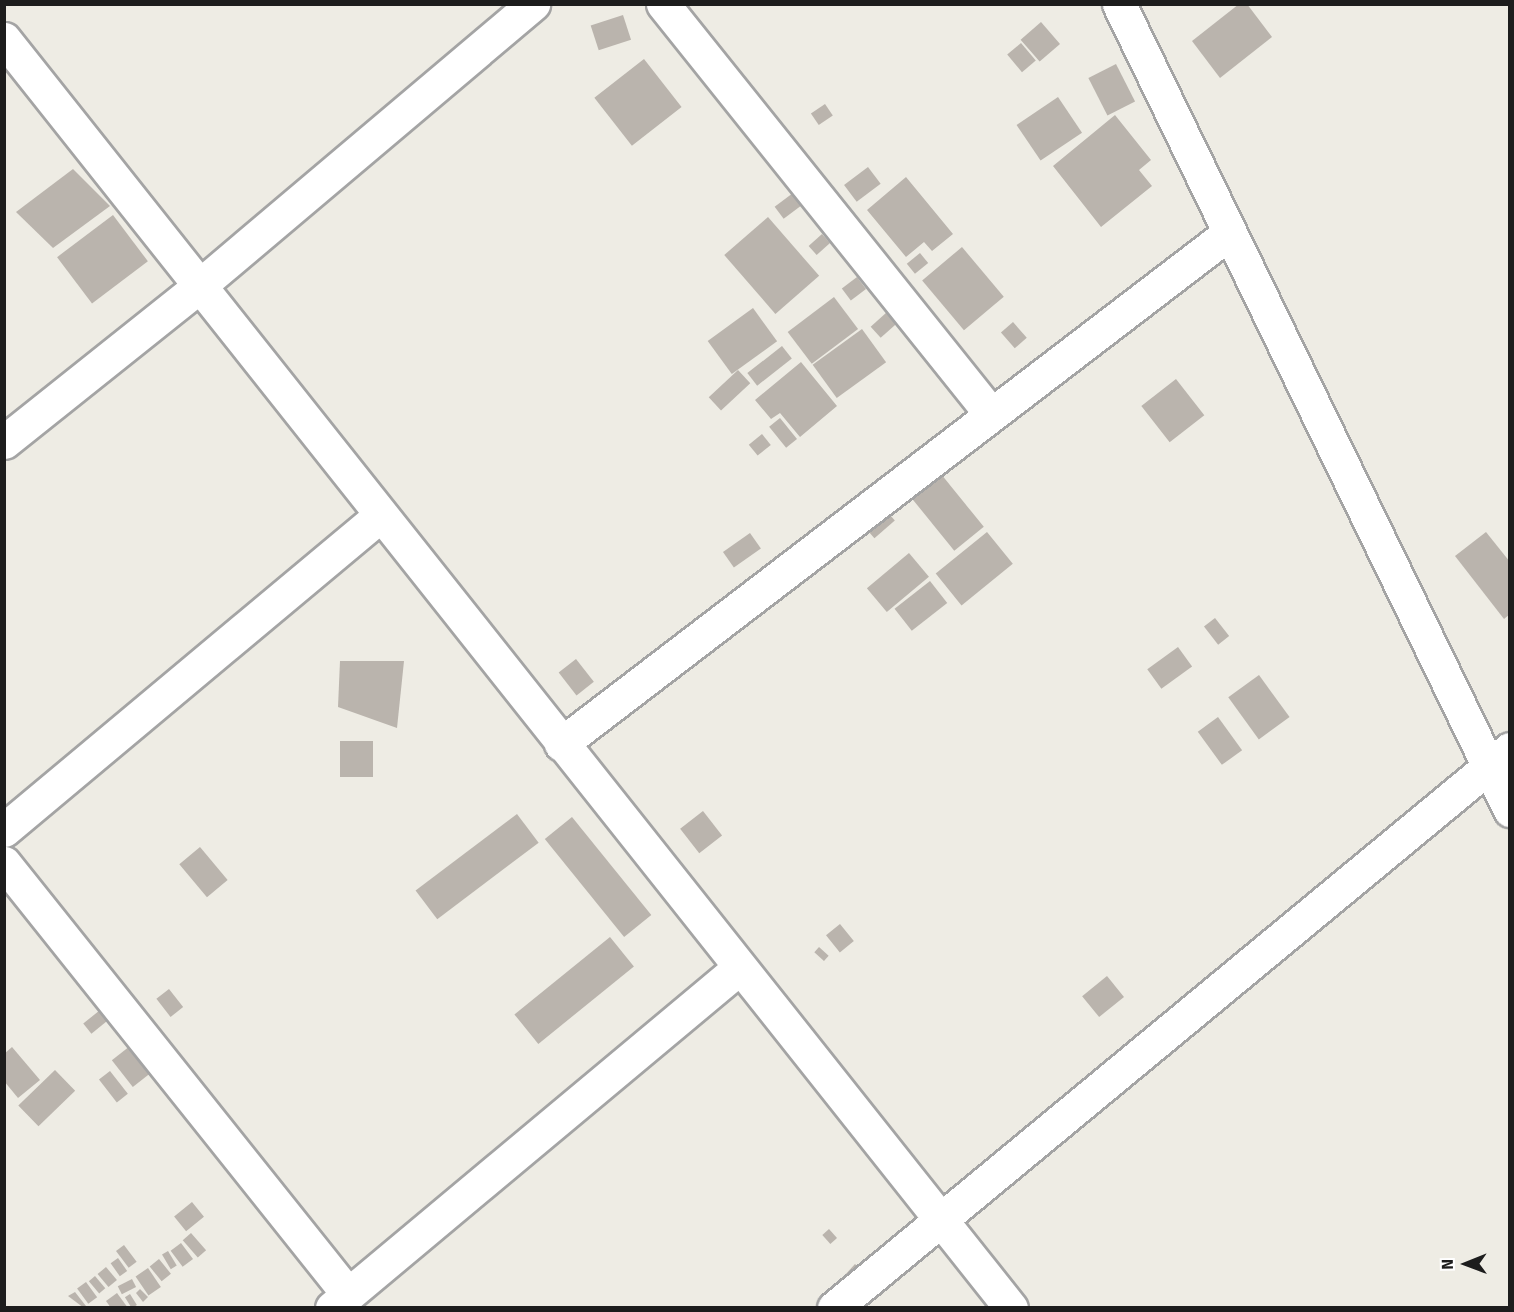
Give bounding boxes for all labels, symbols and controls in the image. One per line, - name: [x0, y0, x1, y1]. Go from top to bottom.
- north arrow: [1436, 1234, 1496, 1294]
- text: N: [1438, 1259, 1457, 1270]

